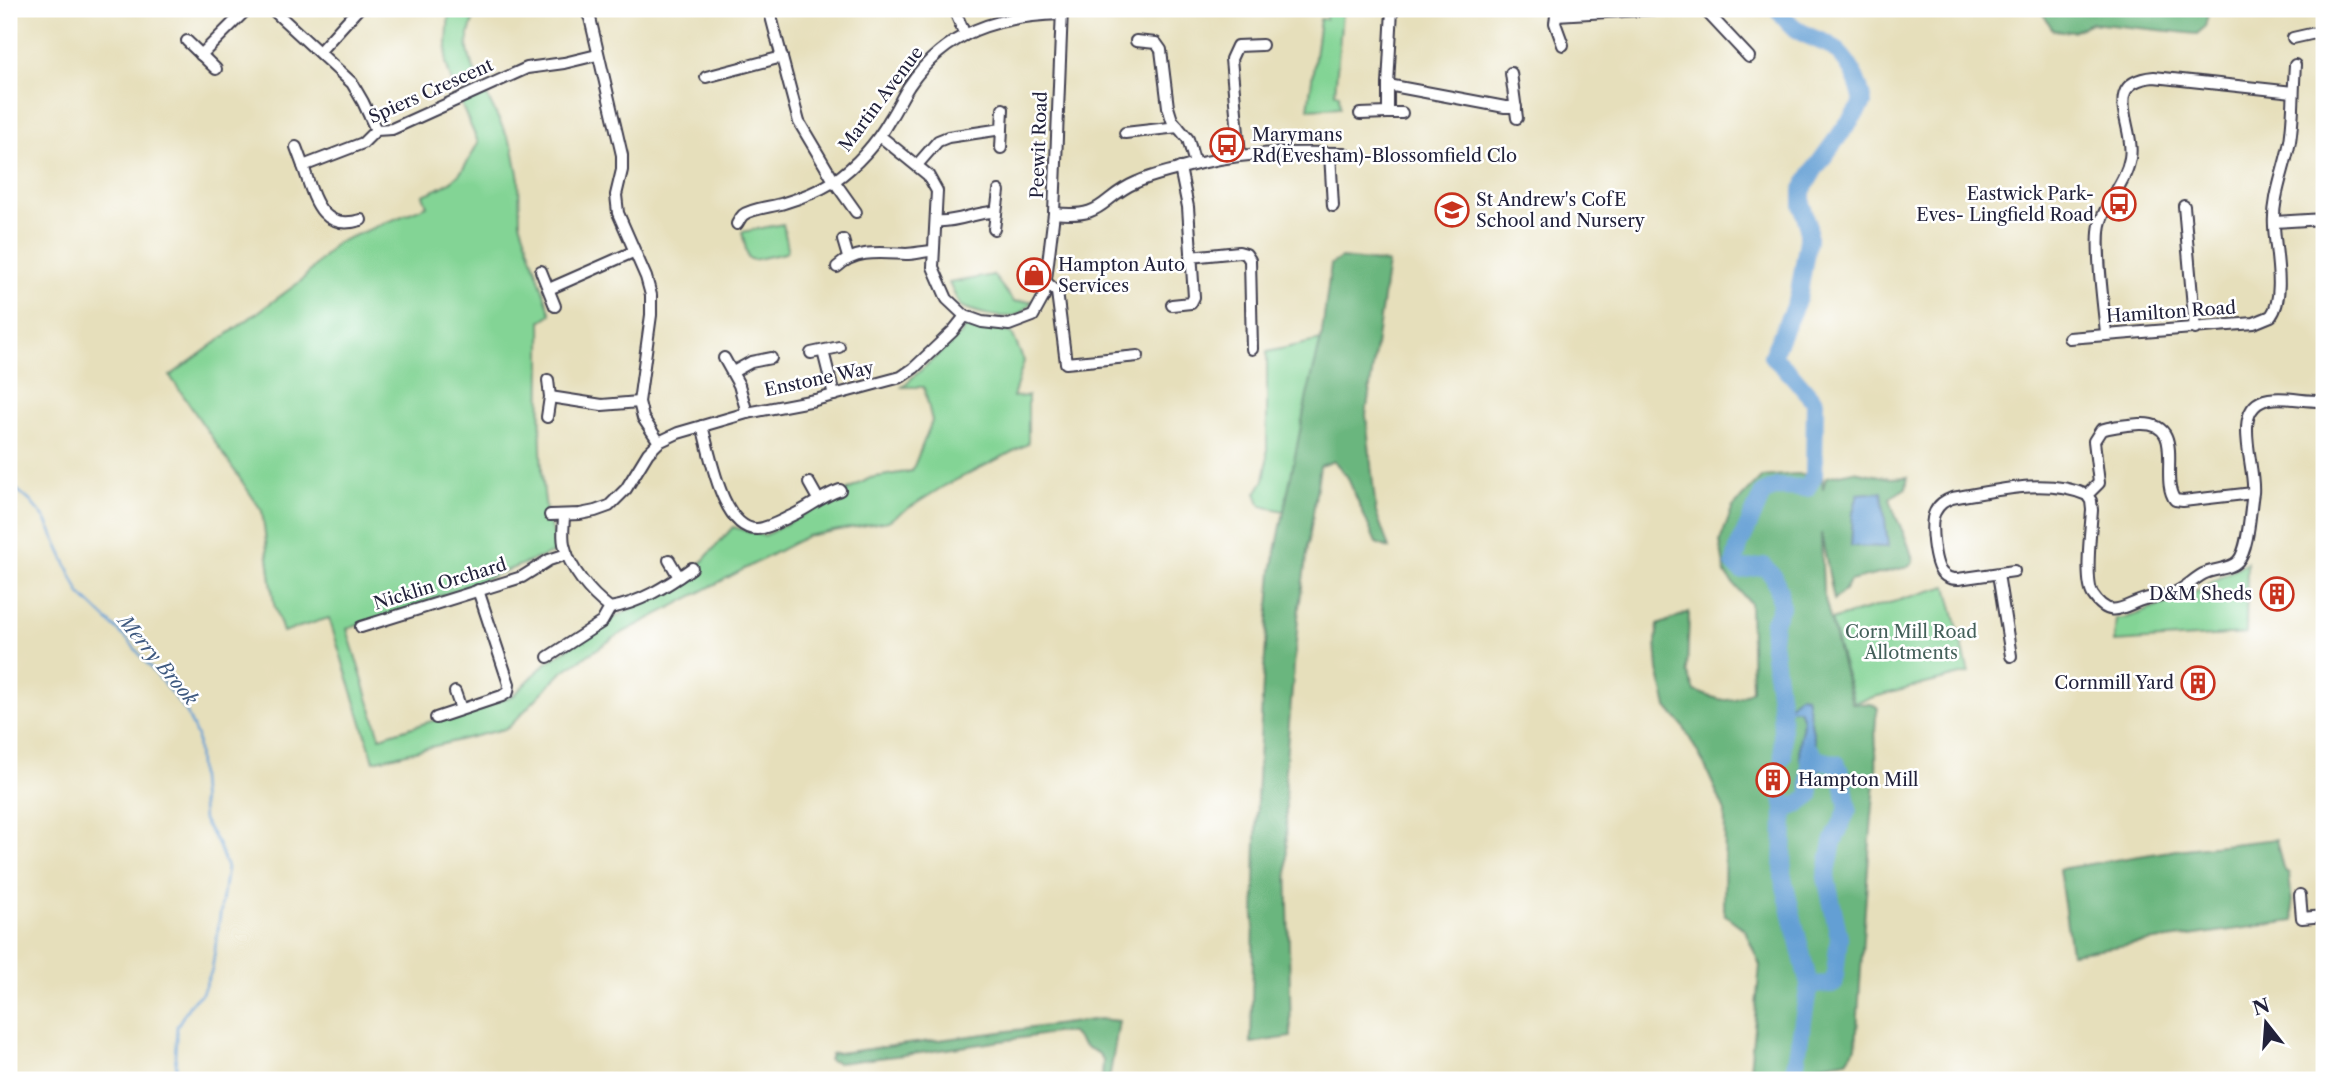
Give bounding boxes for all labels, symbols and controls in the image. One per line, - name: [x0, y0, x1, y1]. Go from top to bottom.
- street label: Martin Avenue: [834, 42, 928, 156]
- street label: Spiers Crescent: [365, 53, 497, 128]
- street label: Peewit Road: [1026, 91, 1052, 199]
- place label: Marymans Rd(Evesham)-Blossomfield Clo: [1252, 124, 1517, 167]
- bus stop icon: Marymans Rd(Evesham)-Blossomfield Clo: [1208, 126, 1246, 164]
- place label: Eastwick Park- Eves- Lingfield Road: [1916, 183, 2094, 226]
- bus stop icon: Eastwick Park- Eves- Lingfield Road: [2100, 185, 2138, 223]
- place label: St Andrew's CofE School and Nursery: [1476, 189, 1646, 232]
- school or university icon: St Andrew's CofE School and Nursery: [1433, 191, 1471, 229]
- place label: Hampton Auto Services: [1058, 254, 1185, 297]
- shop icon: Hampton Auto Services: [1015, 256, 1053, 294]
- street label: Hamilton Road: [2105, 296, 2237, 328]
- street label: Enstone Way: [762, 356, 877, 401]
- street label: Nicklin Orchard: [371, 553, 509, 615]
- building icon: D&M Sheds: [2258, 575, 2296, 613]
- place label: D&M Sheds: [2149, 583, 2252, 605]
- water label: Merry Brook: [112, 608, 203, 710]
- park label: Corn Mill Road Allotments: [1845, 621, 1977, 664]
- building icon: Cornmill Yard: [2179, 664, 2217, 702]
- place label: Cornmill Yard: [2054, 672, 2174, 694]
- building icon: Hampton Mill: [1754, 761, 1792, 799]
- place label: Hampton Mill: [1798, 769, 1918, 791]
- north arrow: [2232, 988, 2302, 1058]
- text: N: [2250, 994, 2272, 1021]

